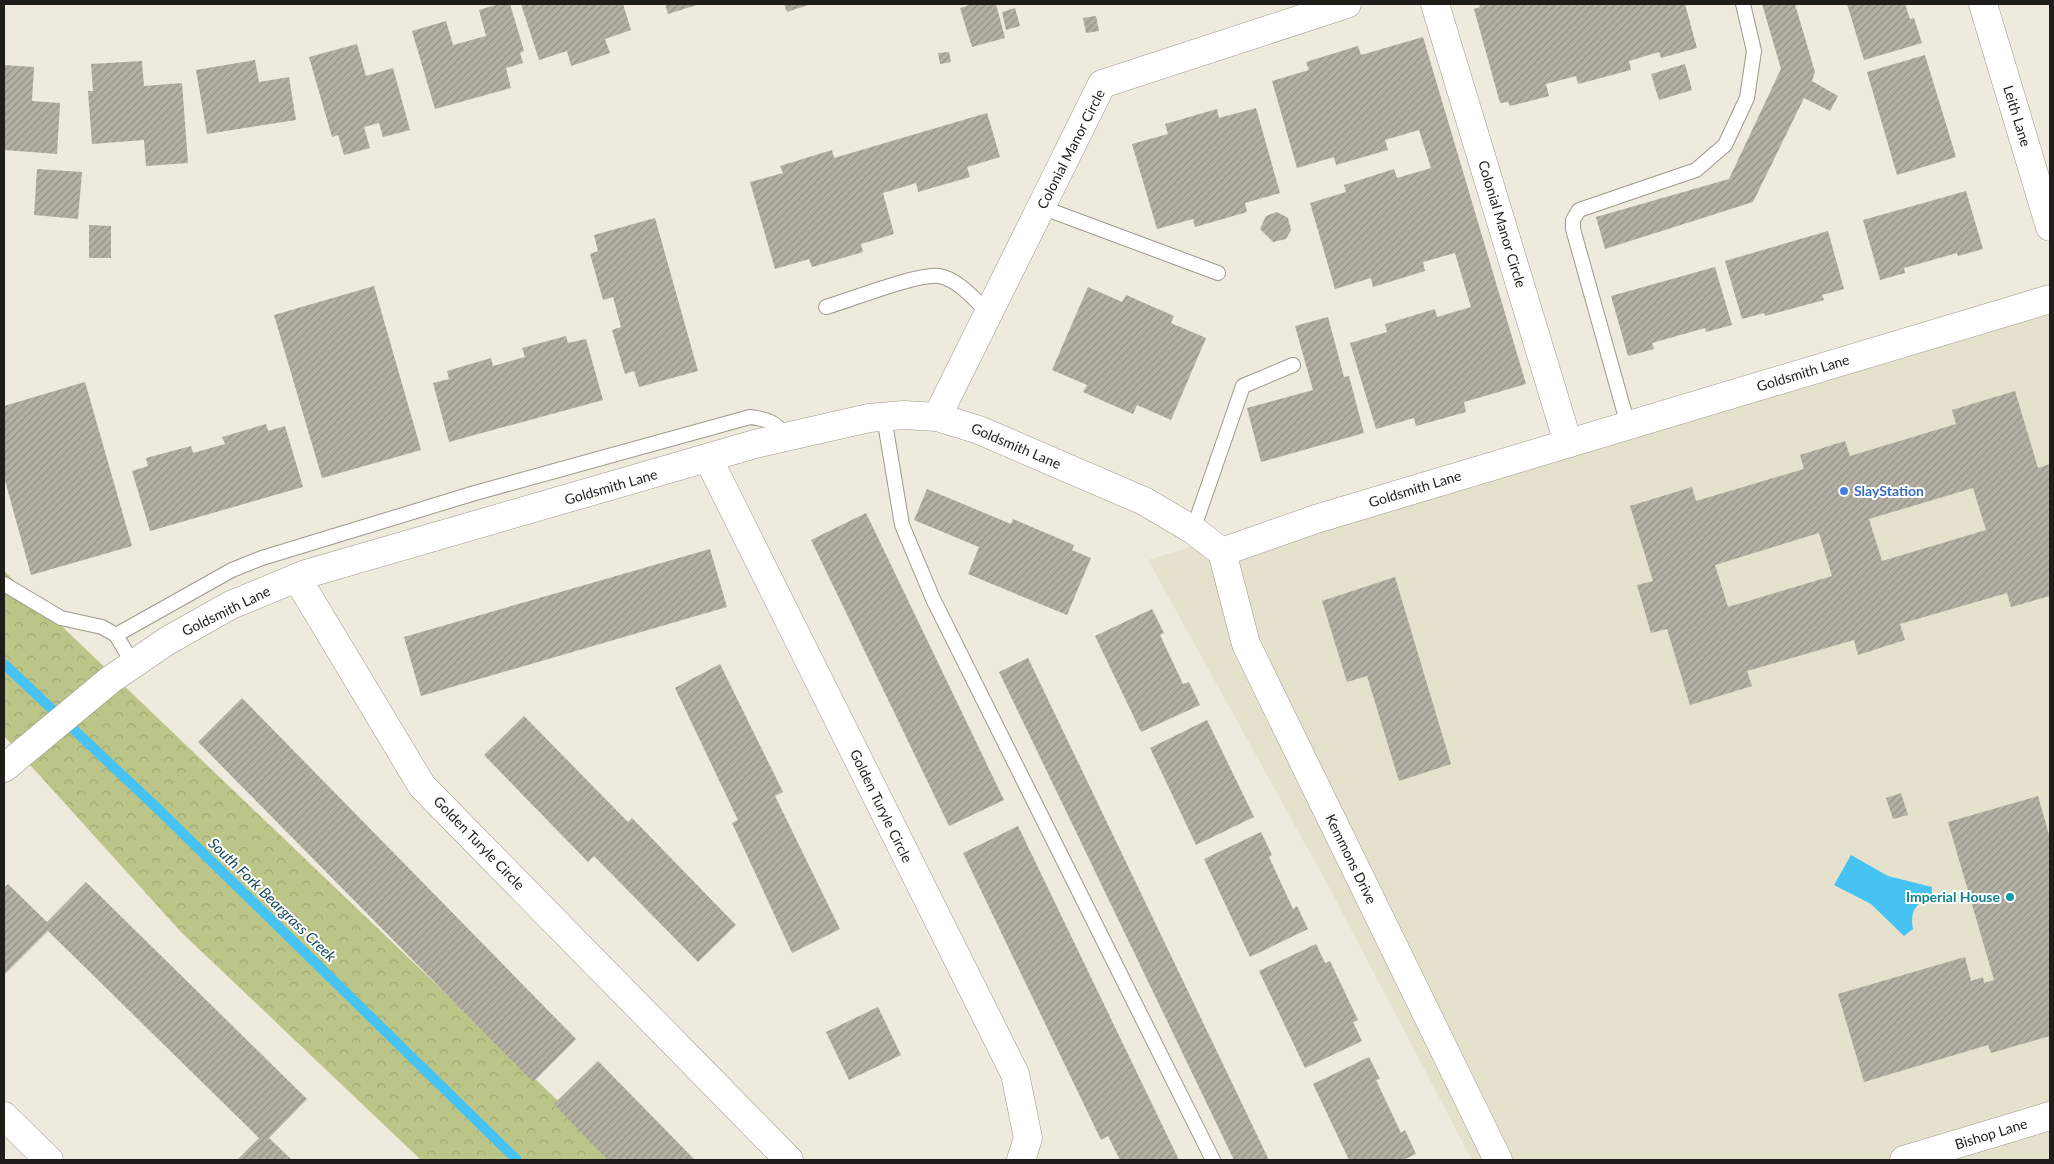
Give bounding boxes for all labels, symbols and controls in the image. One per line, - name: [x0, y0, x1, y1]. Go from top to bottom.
- street label: Leith Lane: [2000, 83, 2035, 149]
- street label: Colonial Manor Circle: [1033, 86, 1108, 212]
- street label: Colonial Manor Circle: [1475, 158, 1530, 290]
- street label: Goldsmith Lane: [1754, 350, 1851, 395]
- street label: Goldsmith Lane: [969, 419, 1064, 472]
- street label: Goldsmith Lane: [562, 465, 659, 508]
- street label: Goldsmith Lane: [1366, 466, 1463, 511]
- place label: SlayStation: [1854, 482, 1924, 499]
- marker: SlayStation: [1838, 485, 1850, 497]
- street label: Goldsmith Lane: [179, 582, 273, 639]
- street label: Golden Turyle Circle: [847, 746, 916, 865]
- street label: Golden Turyle Circle: [430, 792, 528, 893]
- street label: Kemmons Drive: [1322, 811, 1381, 907]
- water label: South Fork Beargrass Creek: [205, 834, 341, 966]
- place label: Imperial House: [1906, 888, 2001, 905]
- marker: Imperial House: [2004, 891, 2016, 903]
- street label: Bishop Lane: [1953, 1114, 2029, 1153]

